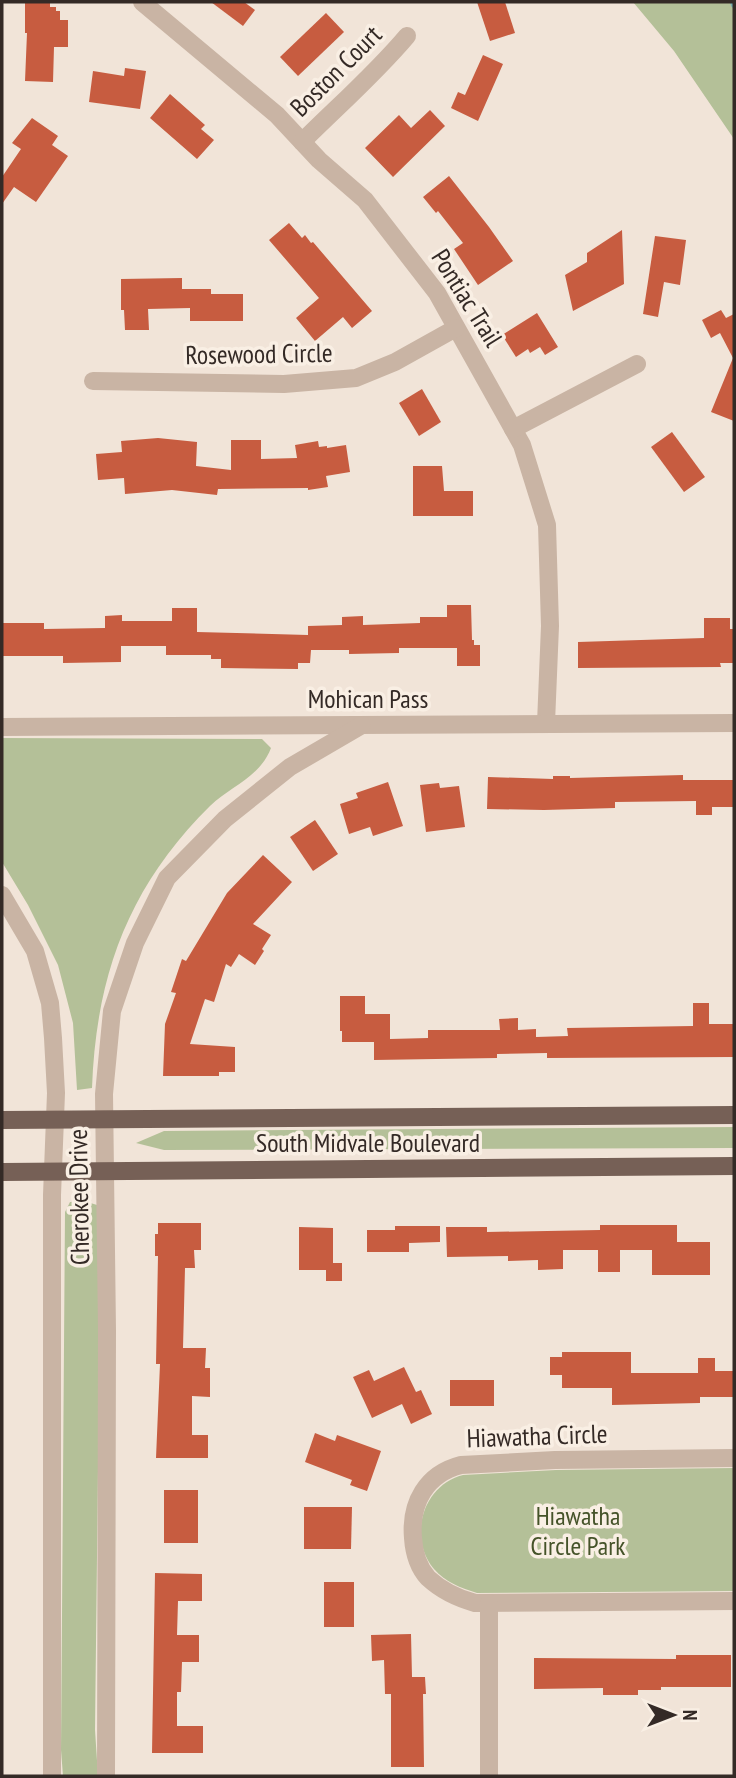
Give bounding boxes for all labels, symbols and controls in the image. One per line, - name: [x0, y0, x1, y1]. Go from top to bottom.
- street label: Boston Court: [283, 18, 388, 123]
- street label: Pontiac Trail: [425, 243, 510, 353]
- street label: Rosewood Circle: [185, 336, 333, 371]
- street label: Mohican Pass: [308, 682, 428, 715]
- street label: South Midvale Boulevard: [256, 1126, 480, 1159]
- street label: Cherokee Drive: [61, 1129, 96, 1265]
- street label: Hiawatha Circle: [466, 1417, 608, 1454]
- park label: Hiawatha Circle Park: [531, 1499, 625, 1562]
- north arrow: [638, 1680, 708, 1750]
- text: N: [678, 1710, 702, 1720]

